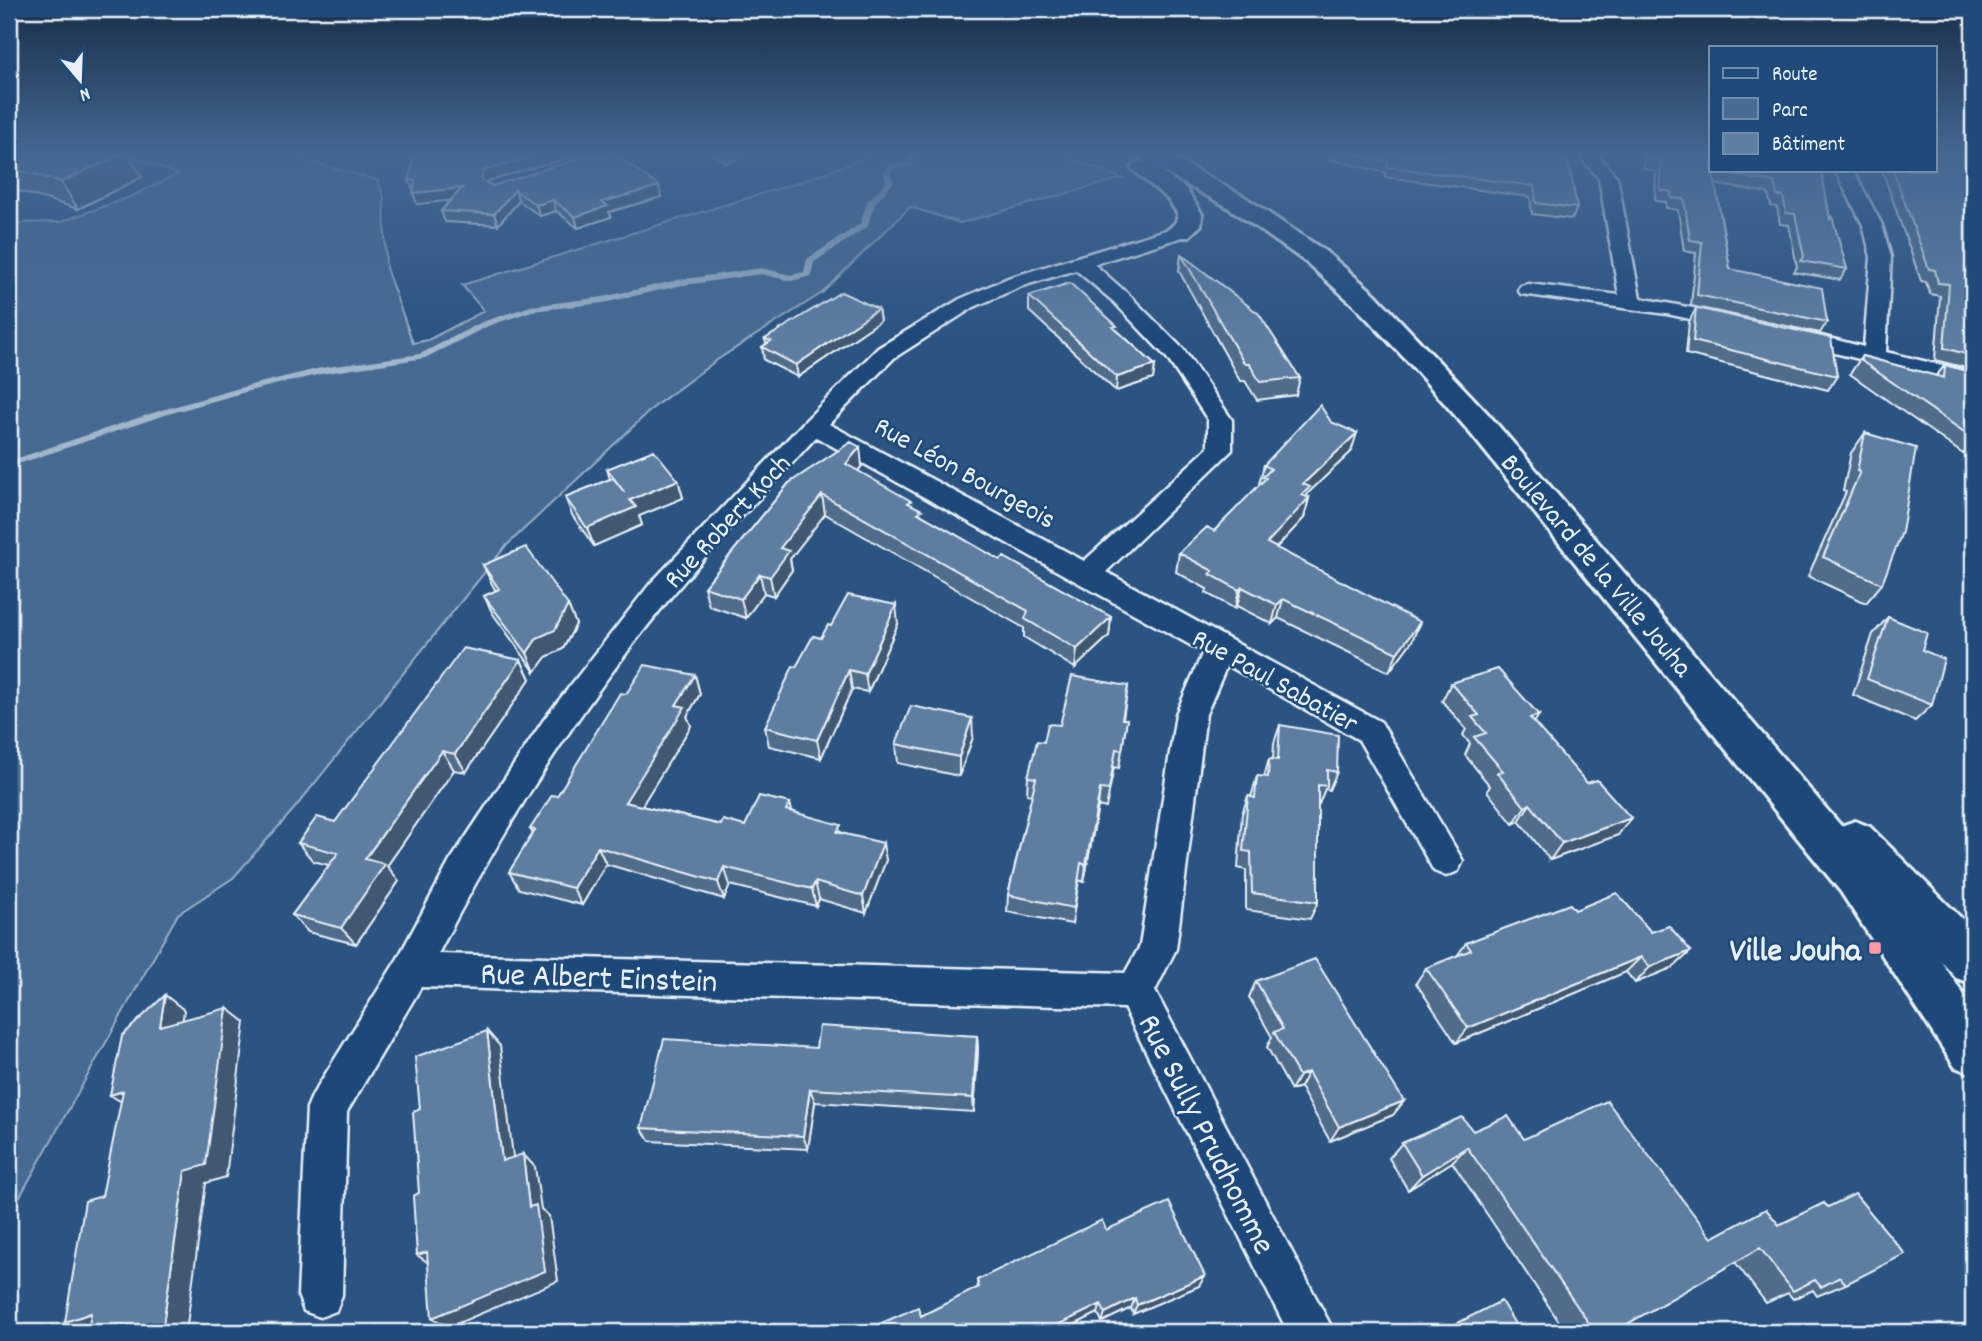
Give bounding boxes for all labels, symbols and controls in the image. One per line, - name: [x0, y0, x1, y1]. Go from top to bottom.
- north arrow: [46, 46, 116, 116]
- legend: [1709, 46, 1937, 172]
- text: Route: [1772, 61, 1818, 91]
- text: N: [76, 78, 93, 107]
- text: Parc: [1772, 97, 1808, 127]
- text: Bâtiment: [1772, 131, 1845, 161]
- street label: Rue Léon Bourgeois: [866, 409, 1062, 542]
- street label: Rue Robert Koch: [657, 447, 803, 600]
- street label: Boulevard de la Ville Jouha: [1489, 447, 1700, 688]
- street label: Rue Paul Sabatier: [1183, 621, 1364, 746]
- place label: Ville Jouha: [1730, 930, 1863, 977]
- marker: Ville Jouha: [1867, 940, 1883, 956]
- street label: Rue Albert Einstein: [479, 953, 718, 1008]
- street label: Rue Sully Prudhomme: [1123, 1007, 1285, 1264]

